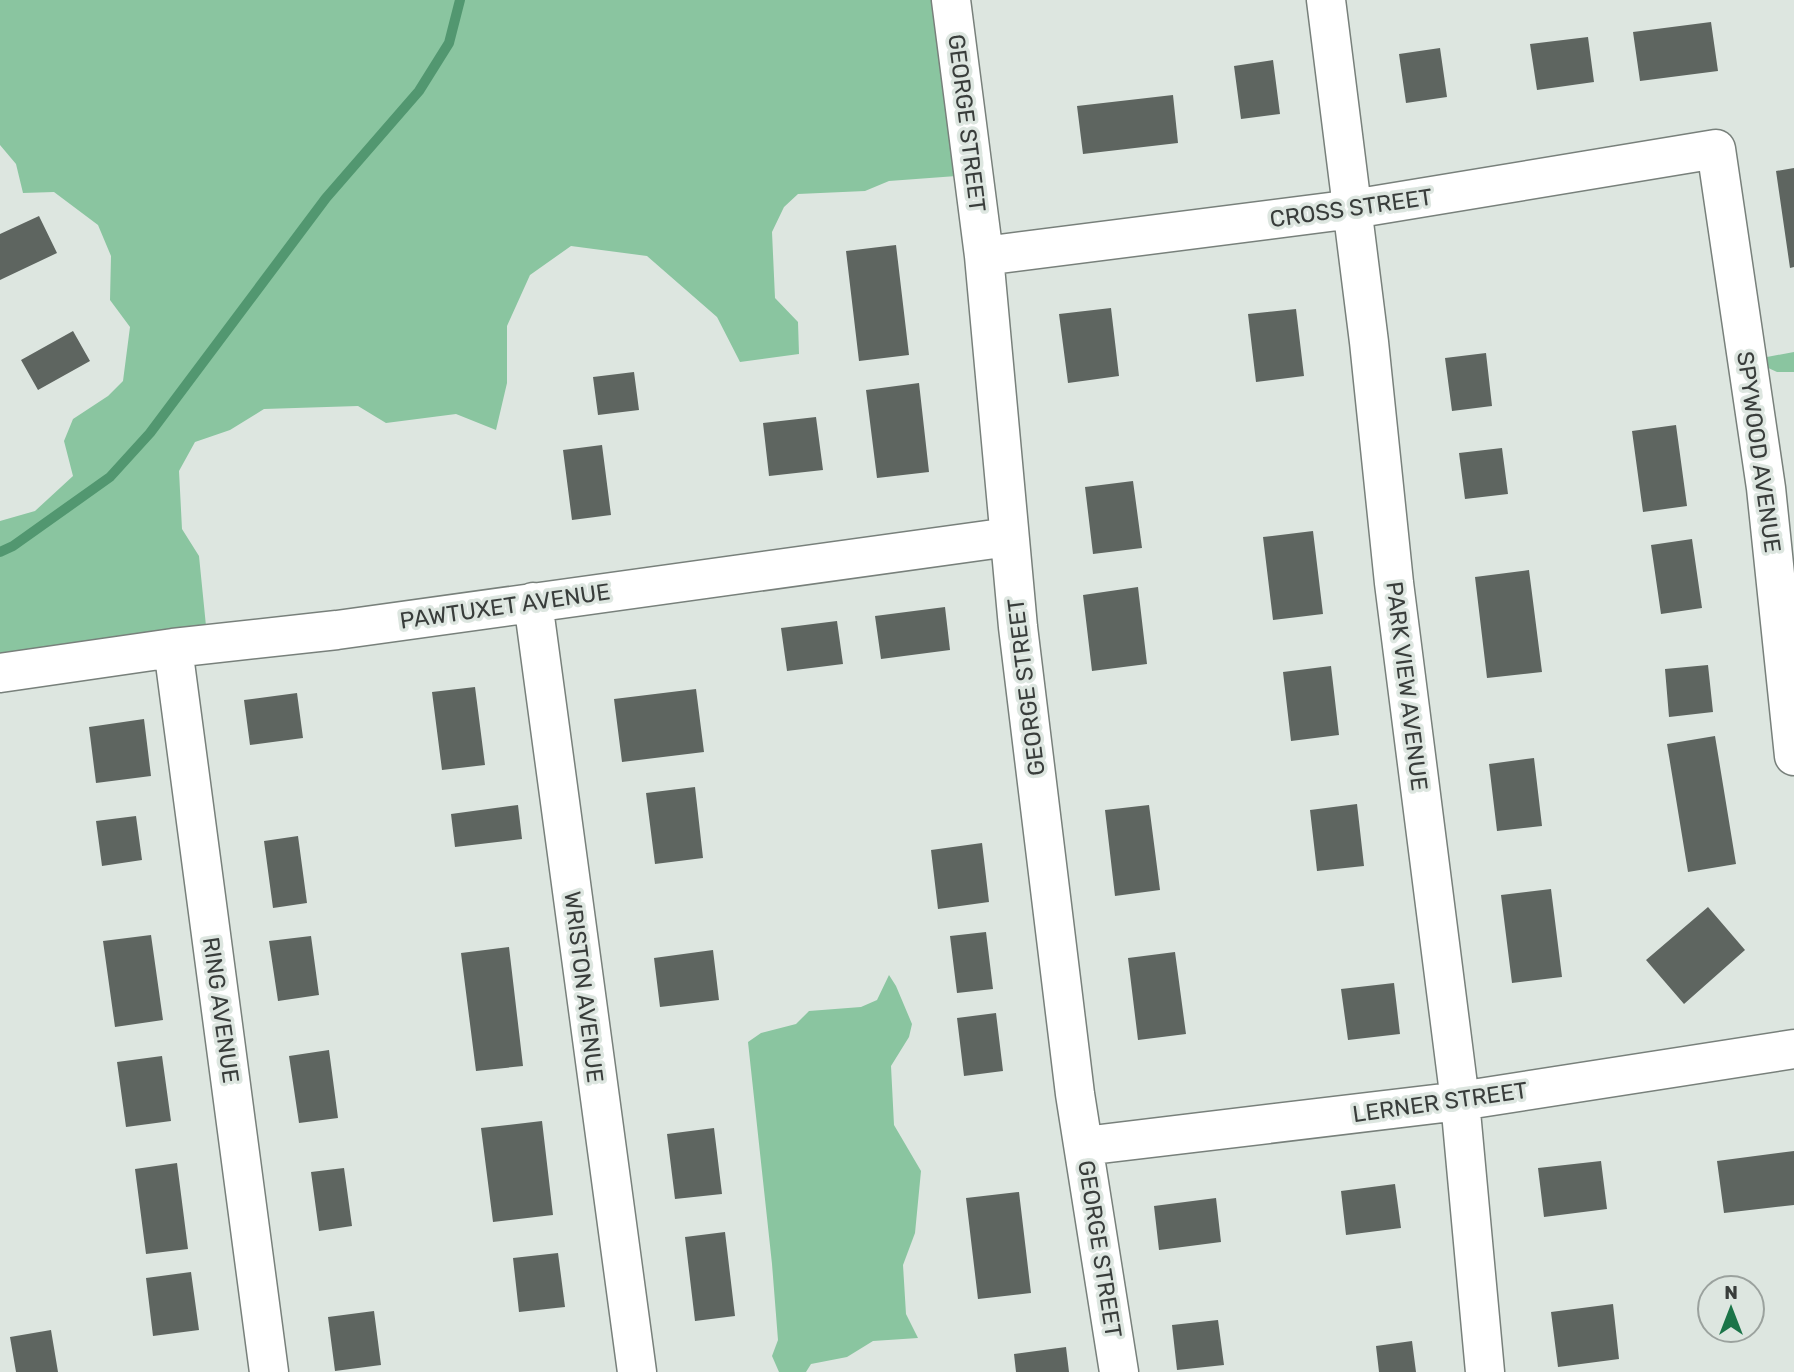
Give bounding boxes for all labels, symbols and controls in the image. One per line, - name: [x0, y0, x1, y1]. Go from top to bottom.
- street label: GEORGE STREET: [942, 32, 992, 214]
- street label: CROSS STREET: [1268, 183, 1434, 233]
- street label: SPYWOOD AVENUE: [1731, 349, 1787, 555]
- street label: PAWTUXET AVENUE: [398, 577, 612, 635]
- street label: PARK VIEW AVENUE: [1380, 580, 1434, 792]
- street label: GEORGE STREET: [1001, 596, 1051, 778]
- street label: WRISTON AVENUE: [558, 890, 610, 1084]
- street label: RING AVENUE: [197, 935, 245, 1085]
- street label: LERNER STREET: [1351, 1076, 1529, 1128]
- street label: GEORGE STREET: [1072, 1158, 1128, 1340]
- north arrow: [1696, 1274, 1766, 1344]
- text: N: [1724, 1281, 1738, 1304]

